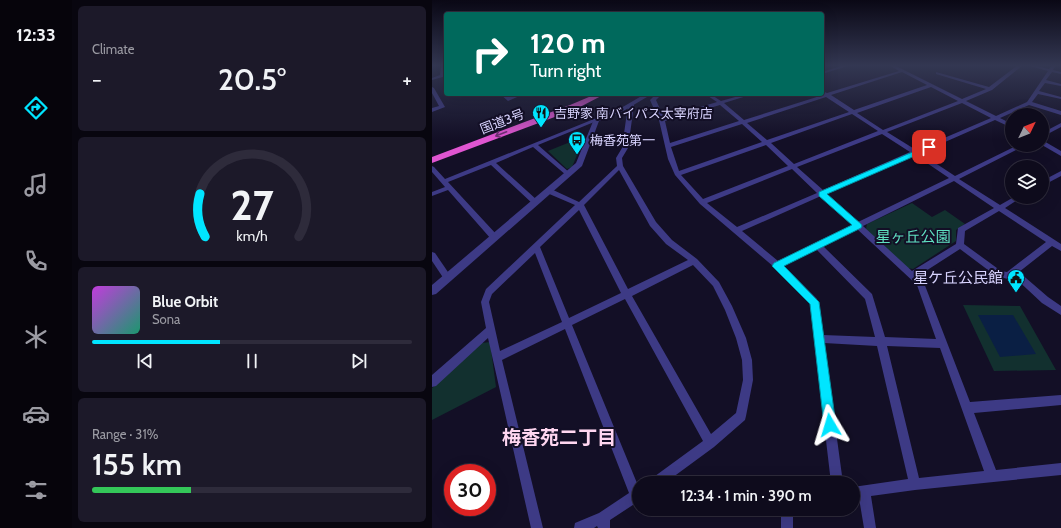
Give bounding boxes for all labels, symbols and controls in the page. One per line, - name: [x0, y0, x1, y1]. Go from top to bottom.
- text: 12:33: [16, 24, 56, 46]
- text: 120 m: [530, 26, 606, 60]
- icon: right: [464, 28, 516, 80]
- text: Climate: [92, 41, 134, 57]
- text: Turn right: [530, 60, 601, 82]
- text: 20.5°: [218, 61, 286, 98]
- text: −: [92, 66, 102, 93]
- text: +: [402, 66, 412, 93]
- icon: directions: [22, 94, 50, 122]
- restaurant icon: 吉野家 南バイパス太宰府店: [531, 103, 551, 128]
- street label: 国道3号: [478, 105, 526, 137]
- place label: 吉野家 南バイパス太宰府店: [554, 105, 713, 121]
- north arrow: [1005, 108, 1049, 152]
- map controls: [1005, 108, 1049, 204]
- bus stop icon: 梅香苑第一: [567, 130, 587, 155]
- pin: [912, 130, 946, 164]
- one-way arrow: [496, 131, 508, 139]
- place label: 梅香苑第一: [590, 132, 655, 148]
- icon: arrive: [918, 136, 940, 158]
- button: layers: [1005, 160, 1049, 204]
- icon: music: [22, 171, 50, 199]
- text: 27: [230, 180, 274, 230]
- text: km/h: [236, 226, 268, 244]
- park label: 星ヶ丘公園: [875, 228, 951, 246]
- icon: phone: [22, 247, 50, 275]
- public building icon: 星ケ丘公民館: [1006, 268, 1026, 293]
- place label: 星ケ丘公民館: [913, 269, 1003, 287]
- text: Blue Orbit: [152, 293, 218, 311]
- text: Sona: [152, 311, 180, 327]
- icon: climate: [22, 323, 50, 351]
- icon: previous: [134, 350, 156, 372]
- icon: pause: [241, 350, 263, 372]
- icon: next: [348, 350, 370, 372]
- icon: car: [22, 400, 50, 428]
- position arrow: [809, 404, 851, 446]
- text: Range · 31%: [92, 426, 158, 442]
- district label: 梅香苑二丁目: [502, 426, 616, 449]
- text: 155 km: [92, 446, 182, 483]
- speed limit sign: 30: [444, 464, 496, 516]
- icon: filters: [22, 476, 50, 504]
- text: 12:34 · 1 min · 390 m: [680, 487, 812, 505]

